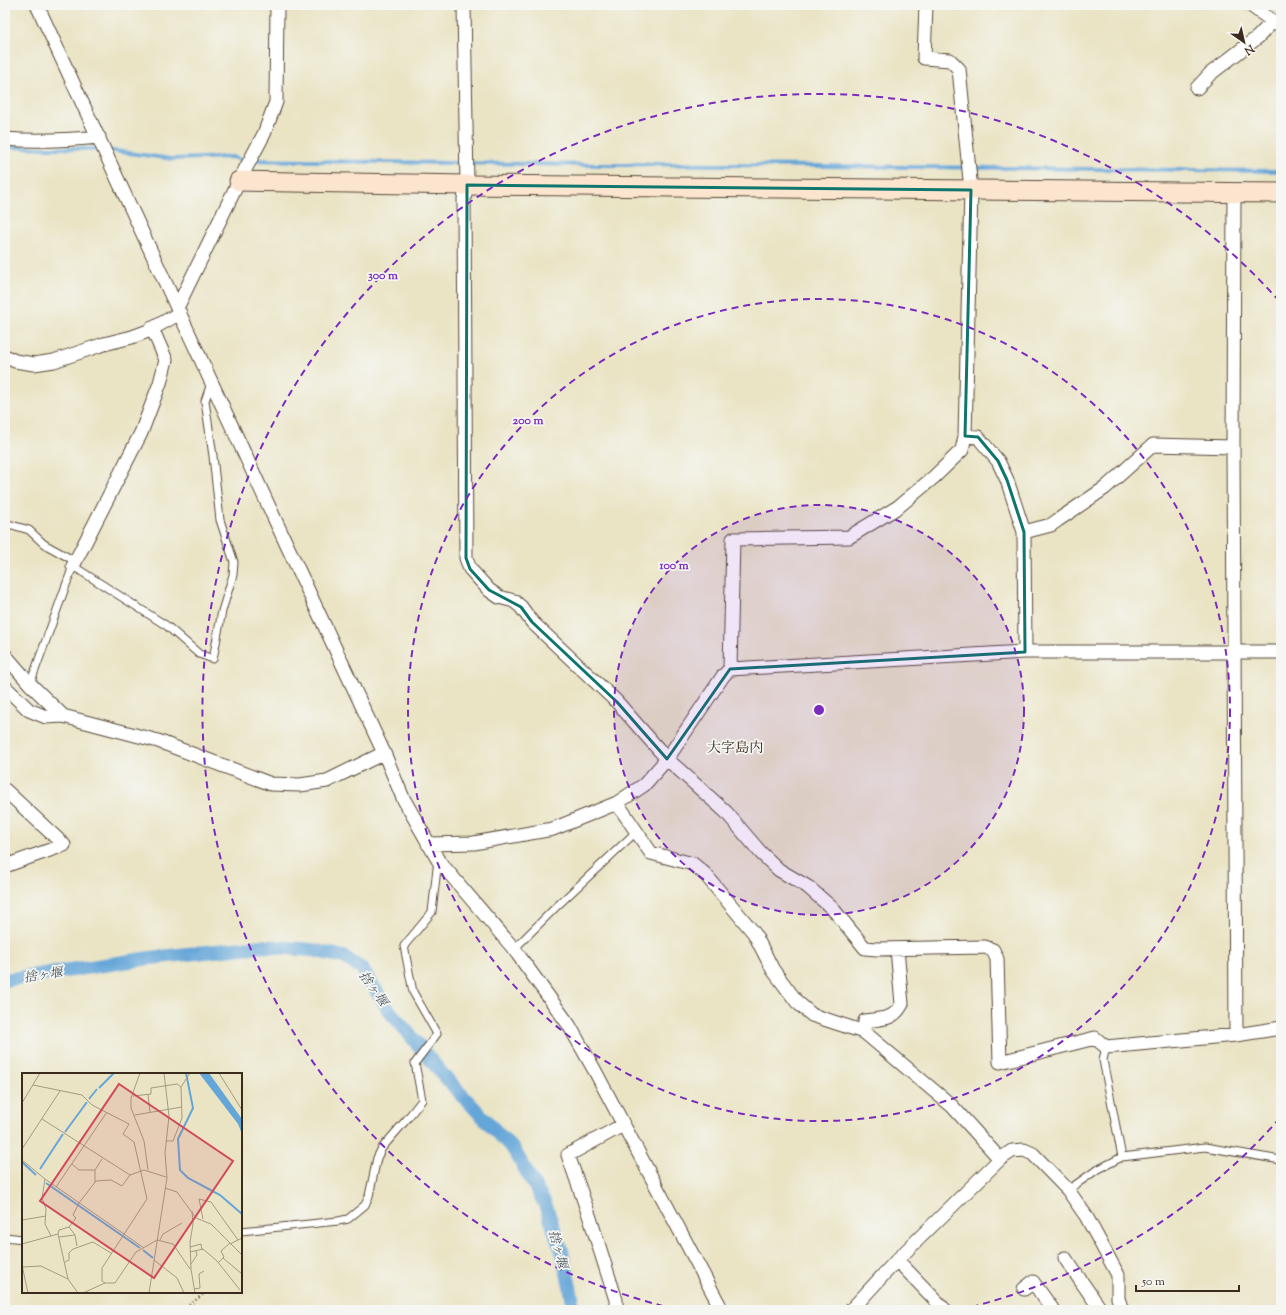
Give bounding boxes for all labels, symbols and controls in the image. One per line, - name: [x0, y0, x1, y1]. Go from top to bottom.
- north arrow: [1224, 22, 1264, 62]
- text: N: [1241, 40, 1258, 59]
- text: 300 m: [368, 267, 398, 285]
- text: 200 m: [513, 412, 543, 430]
- text: 100 m: [658, 557, 689, 575]
- centre of rings: [812, 703, 826, 717]
- district label: 大字島内: [707, 739, 763, 759]
- water label: 捨ヶ堰: [23, 964, 66, 988]
- water label: 捨ヶ堰: [354, 968, 392, 1012]
- inset map: [22, 1073, 242, 1293]
- water label: 捨ヶ堰: [543, 1228, 571, 1273]
- scale bar: [1136, 1267, 1239, 1293]
- text: 50 m: [1141, 1273, 1165, 1291]

